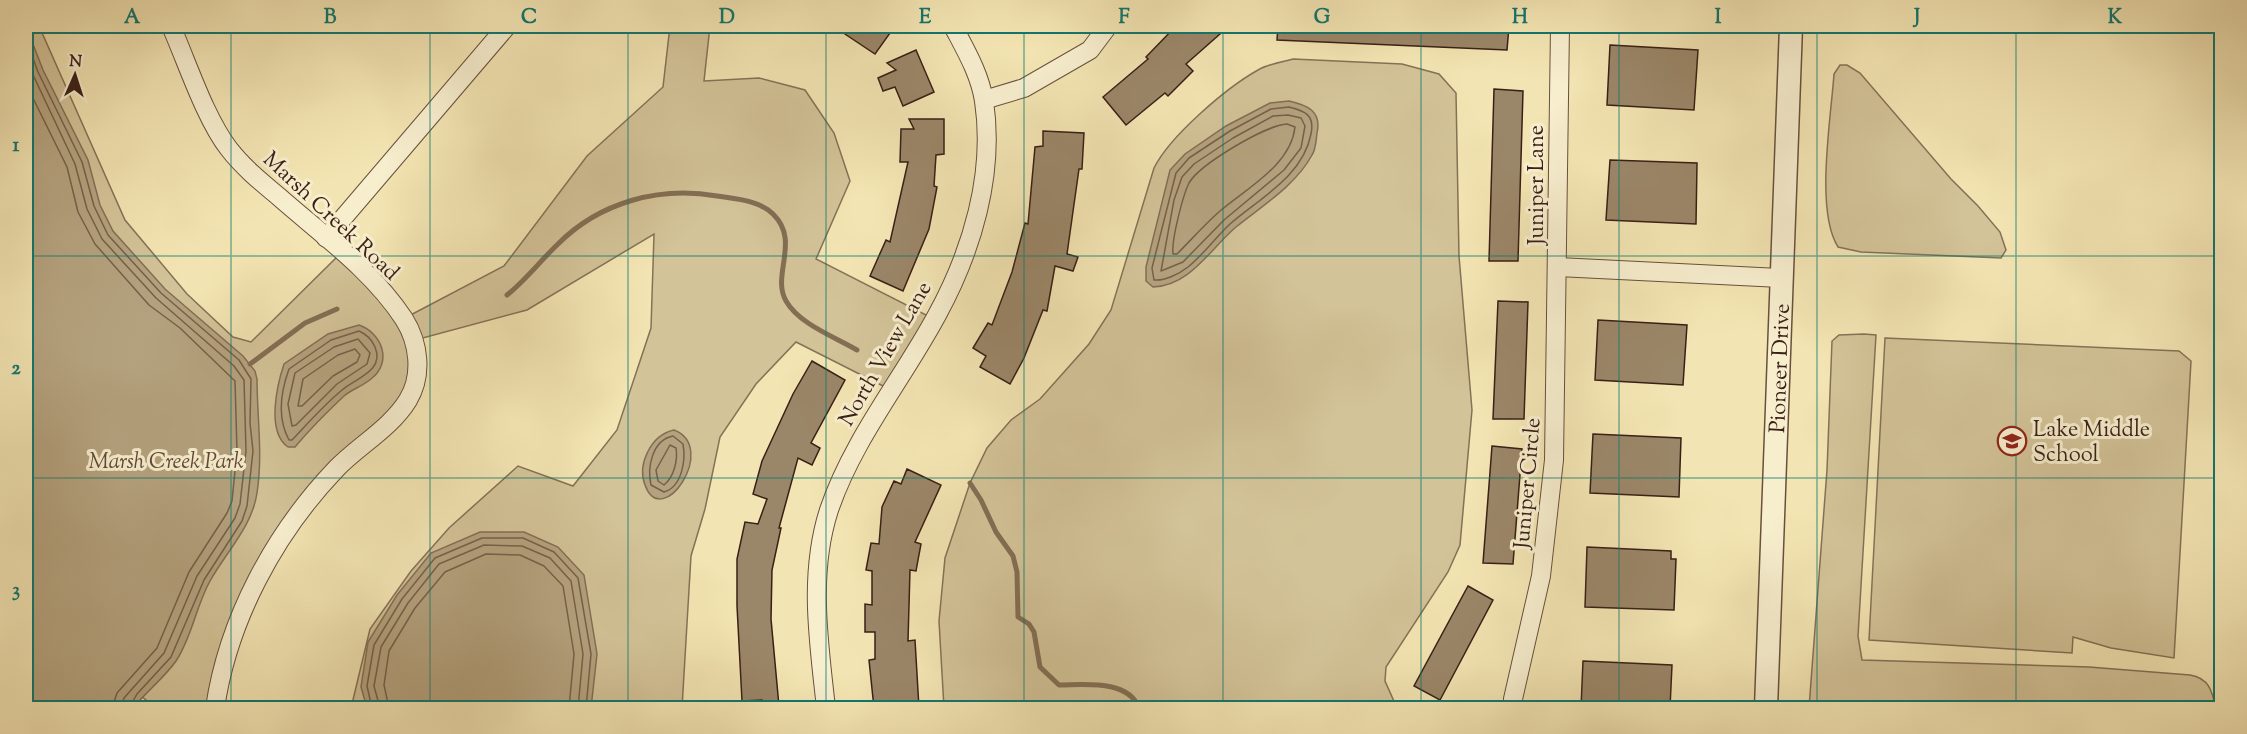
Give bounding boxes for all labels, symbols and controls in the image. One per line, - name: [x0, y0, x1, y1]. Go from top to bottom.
- text: A: [124, 4, 141, 33]
- text: B: [324, 4, 337, 33]
- text: C: [521, 4, 537, 33]
- text: D: [719, 4, 735, 33]
- text: E: [919, 4, 932, 33]
- text: F: [1118, 4, 1130, 33]
- text: G: [1314, 4, 1331, 33]
- text: H: [1512, 4, 1528, 33]
- text: I: [1715, 4, 1722, 33]
- text: J: [1912, 4, 1920, 33]
- text: K: [2108, 4, 2123, 33]
- north arrow: [45, 45, 105, 105]
- text: N: [69, 51, 83, 74]
- street label: Juniper Lane: [1522, 125, 1554, 246]
- text: 1: [13, 132, 20, 161]
- street label: Marsh Creek Road: [254, 145, 405, 289]
- street label: North View Lane: [832, 276, 941, 433]
- street label: Pioneer Drive: [1763, 303, 1800, 434]
- text: 2: [11, 355, 21, 384]
- place label: Lake Middle School: [2033, 415, 2150, 472]
- street label: Juniper Circle: [1507, 416, 1551, 551]
- school or university icon: Lake Middle School: [1996, 425, 2028, 457]
- park label: Marsh Creek Park: [88, 447, 244, 479]
- text: 3: [12, 577, 20, 606]

